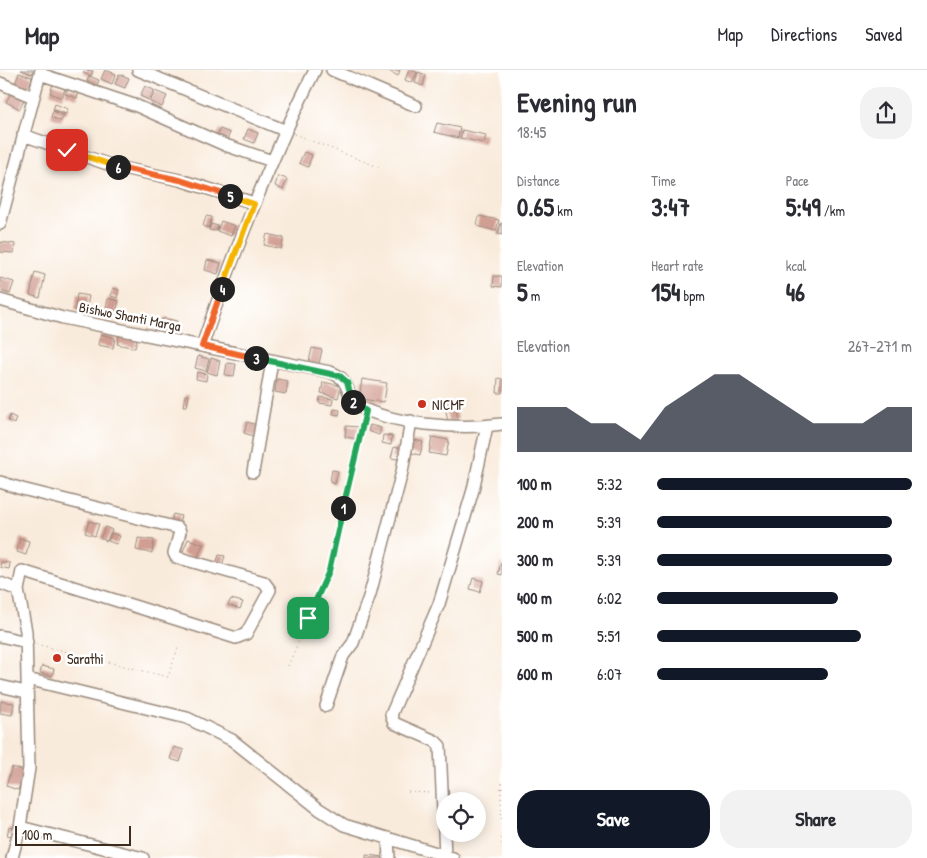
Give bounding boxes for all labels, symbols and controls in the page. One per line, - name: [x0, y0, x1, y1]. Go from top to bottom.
- text: Map: [25, 19, 59, 51]
- text: Map: [718, 22, 743, 47]
- text: Directions: [771, 22, 837, 47]
- text: Saved: [865, 22, 902, 47]
- text: Evening run: [517, 83, 637, 121]
- button: share: [860, 87, 912, 139]
- text: 18:45: [517, 121, 546, 143]
- pin: [46, 129, 88, 171]
- icon: check: [53, 136, 81, 164]
- pin: 6: [106, 154, 130, 180]
- text: 6: [116, 158, 121, 177]
- text: Distance: [517, 171, 560, 190]
- text: Time: [651, 171, 676, 190]
- text: Pace: [786, 171, 809, 190]
- pin: 5: [218, 184, 242, 208]
- text: 5: [228, 187, 233, 206]
- text: 0.65: [517, 190, 554, 224]
- text: 3:47: [651, 190, 690, 224]
- text: 5:49: [786, 190, 821, 224]
- text: km: [554, 201, 573, 220]
- text: /km: [821, 201, 845, 220]
- text: Elevation: [517, 256, 564, 275]
- text: Heart rate: [651, 256, 704, 275]
- text: kcal: [786, 256, 806, 275]
- text: 5: [517, 275, 528, 309]
- text: 154: [651, 275, 680, 309]
- text: 46: [786, 275, 805, 309]
- pin: 4: [210, 276, 234, 302]
- text: 4: [220, 280, 225, 299]
- text: m: [528, 286, 540, 305]
- text: bpm: [680, 286, 705, 305]
- street label: Bishwo Shanti Marga: [77, 297, 183, 336]
- text: Elevation: [517, 335, 570, 357]
- text: 267–271 m: [848, 335, 912, 357]
- pin: 3: [244, 346, 268, 370]
- text: 3: [253, 349, 260, 368]
- pin: 2: [340, 390, 366, 414]
- text: 2: [350, 393, 357, 412]
- place label: NICMF: [432, 395, 465, 414]
- marker: NICMF: [416, 398, 428, 410]
- text: 100 m: [517, 473, 552, 495]
- text: 5:32: [597, 473, 622, 495]
- pin: 1: [330, 496, 356, 520]
- text: 1: [341, 499, 346, 518]
- text: 200 m: [517, 511, 553, 533]
- text: 5:39: [597, 511, 621, 533]
- text: 300 m: [517, 549, 553, 571]
- text: 5:39: [597, 549, 621, 571]
- text: 400 m: [517, 587, 552, 609]
- text: 6:02: [597, 587, 622, 609]
- pin: [287, 597, 329, 639]
- icon: arrive: [294, 604, 322, 632]
- text: 500 m: [517, 625, 553, 647]
- text: 5:51: [597, 625, 620, 647]
- place label: Sarathi: [67, 649, 104, 668]
- marker: Sarathi: [51, 652, 63, 664]
- text: 600 m: [517, 663, 552, 685]
- text: 6:07: [597, 663, 622, 685]
- button: Save: [517, 790, 710, 848]
- button: Share: [720, 790, 912, 848]
- map controls: [436, 792, 486, 842]
- button: locate: [436, 792, 486, 842]
- scale bar: [15, 823, 131, 846]
- text: 100 m: [22, 825, 52, 844]

